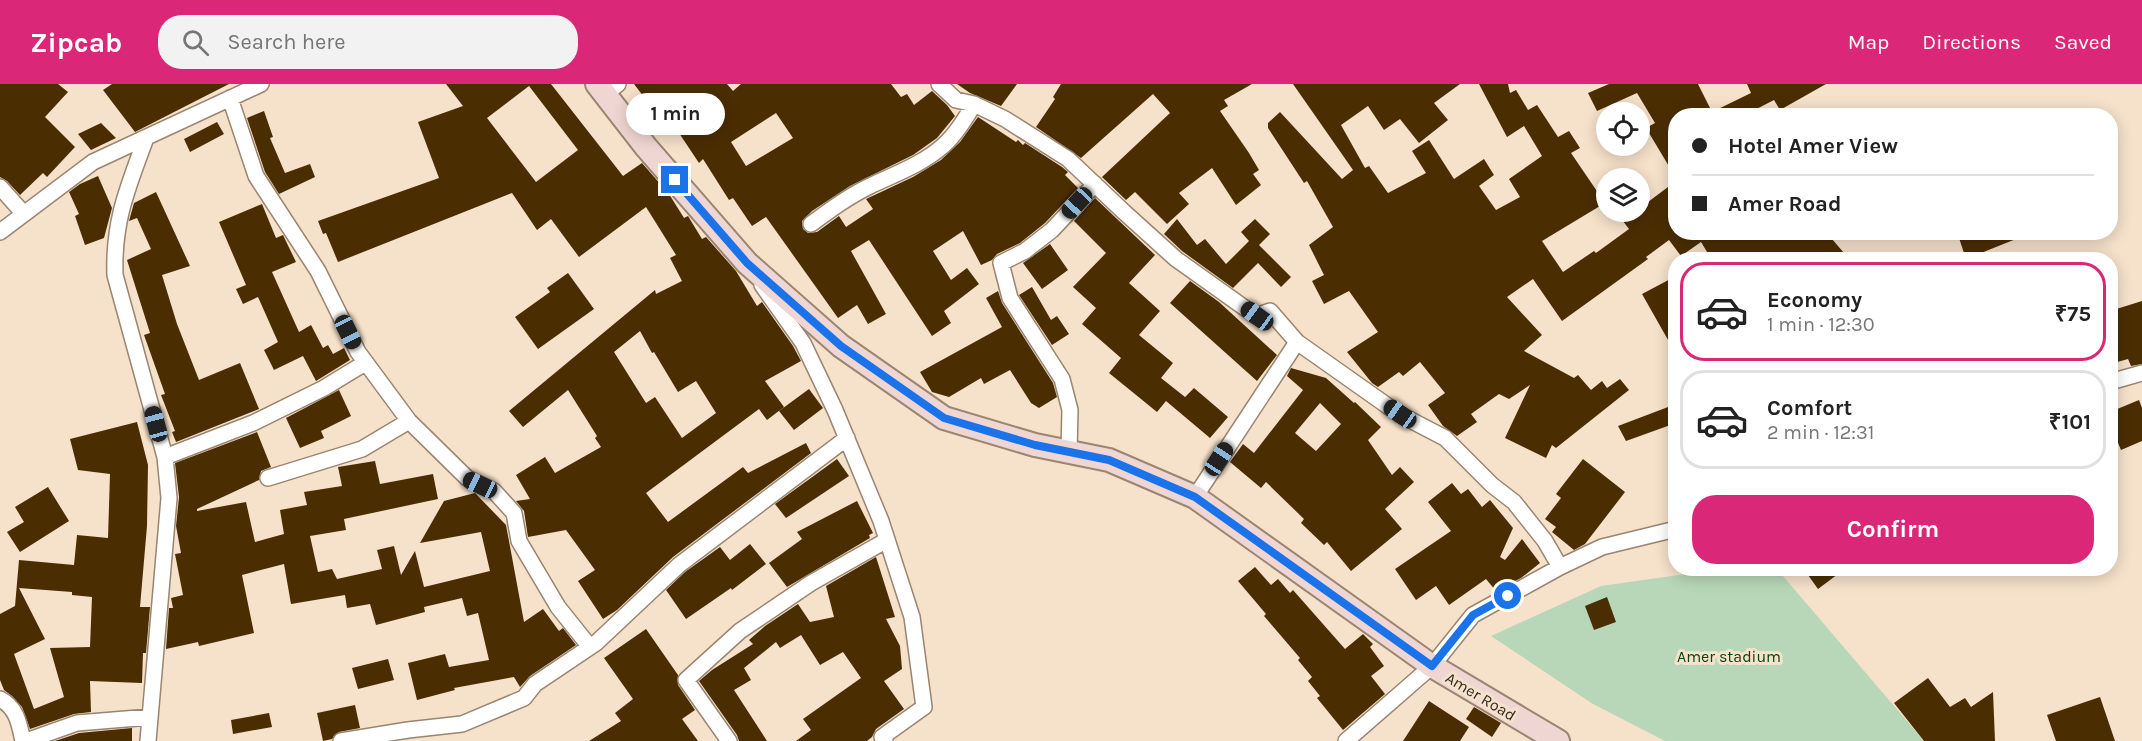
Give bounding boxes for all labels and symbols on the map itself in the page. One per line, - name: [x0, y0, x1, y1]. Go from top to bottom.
- callout: 1 min: [626, 93, 724, 135]
- route end: [661, 166, 688, 193]
- car: [1058, 184, 1096, 222]
- car: [1237, 298, 1277, 334]
- car: [332, 312, 364, 352]
- car: [1380, 396, 1420, 432]
- car: [143, 404, 169, 444]
- car: [1202, 439, 1236, 479]
- car: [460, 469, 500, 501]
- route start: [1494, 582, 1521, 609]
- park label: Amer stadium: [1677, 647, 1781, 666]
- street label: Amer Road: [1442, 668, 1519, 725]

